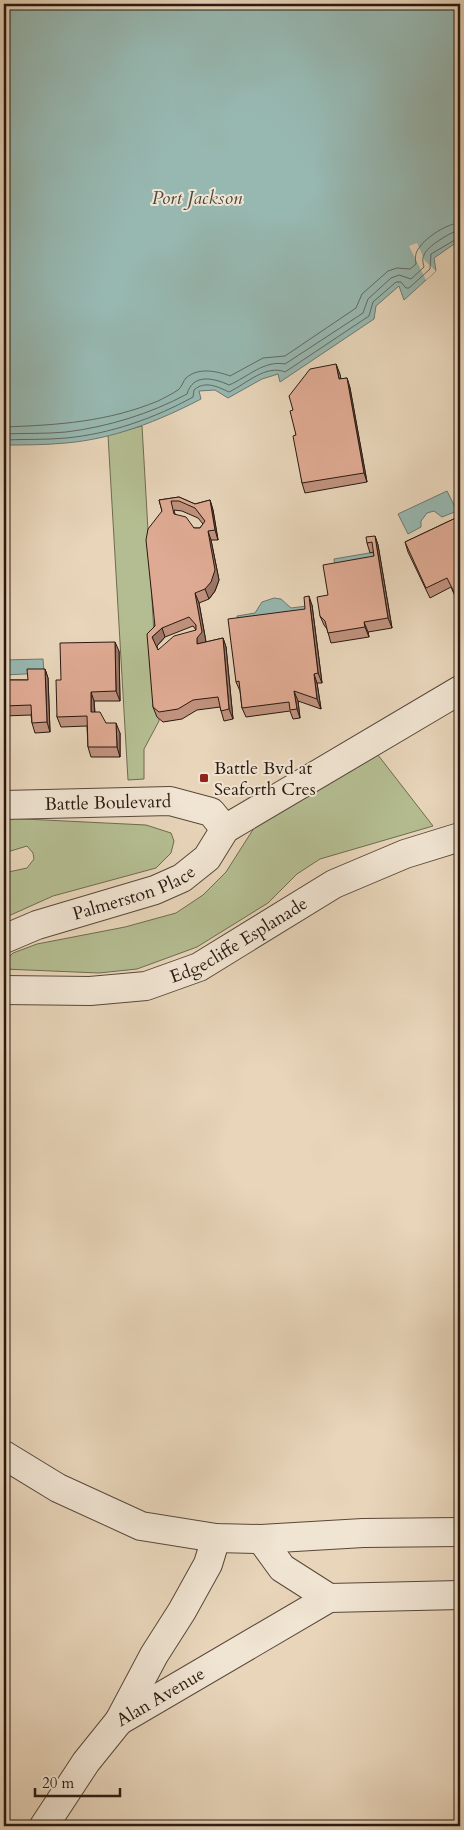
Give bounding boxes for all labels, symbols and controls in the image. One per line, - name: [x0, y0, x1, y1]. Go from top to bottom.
- water label: Port Jackson: [152, 185, 243, 211]
- place label: Battle Bvd at Seaforth Cres: [214, 756, 316, 802]
- marker: Battle Bvd at Seaforth Cres: [198, 772, 210, 784]
- street label: Battle Boulevard: [44, 789, 172, 817]
- street label: Palmerston Place: [70, 860, 201, 927]
- street label: Edgecliffe Esplanade: [166, 891, 313, 989]
- street label: Alan Avenue: [112, 1661, 210, 1733]
- scale bar: [35, 1765, 120, 1797]
- text: 20 m: [42, 1773, 74, 1793]

